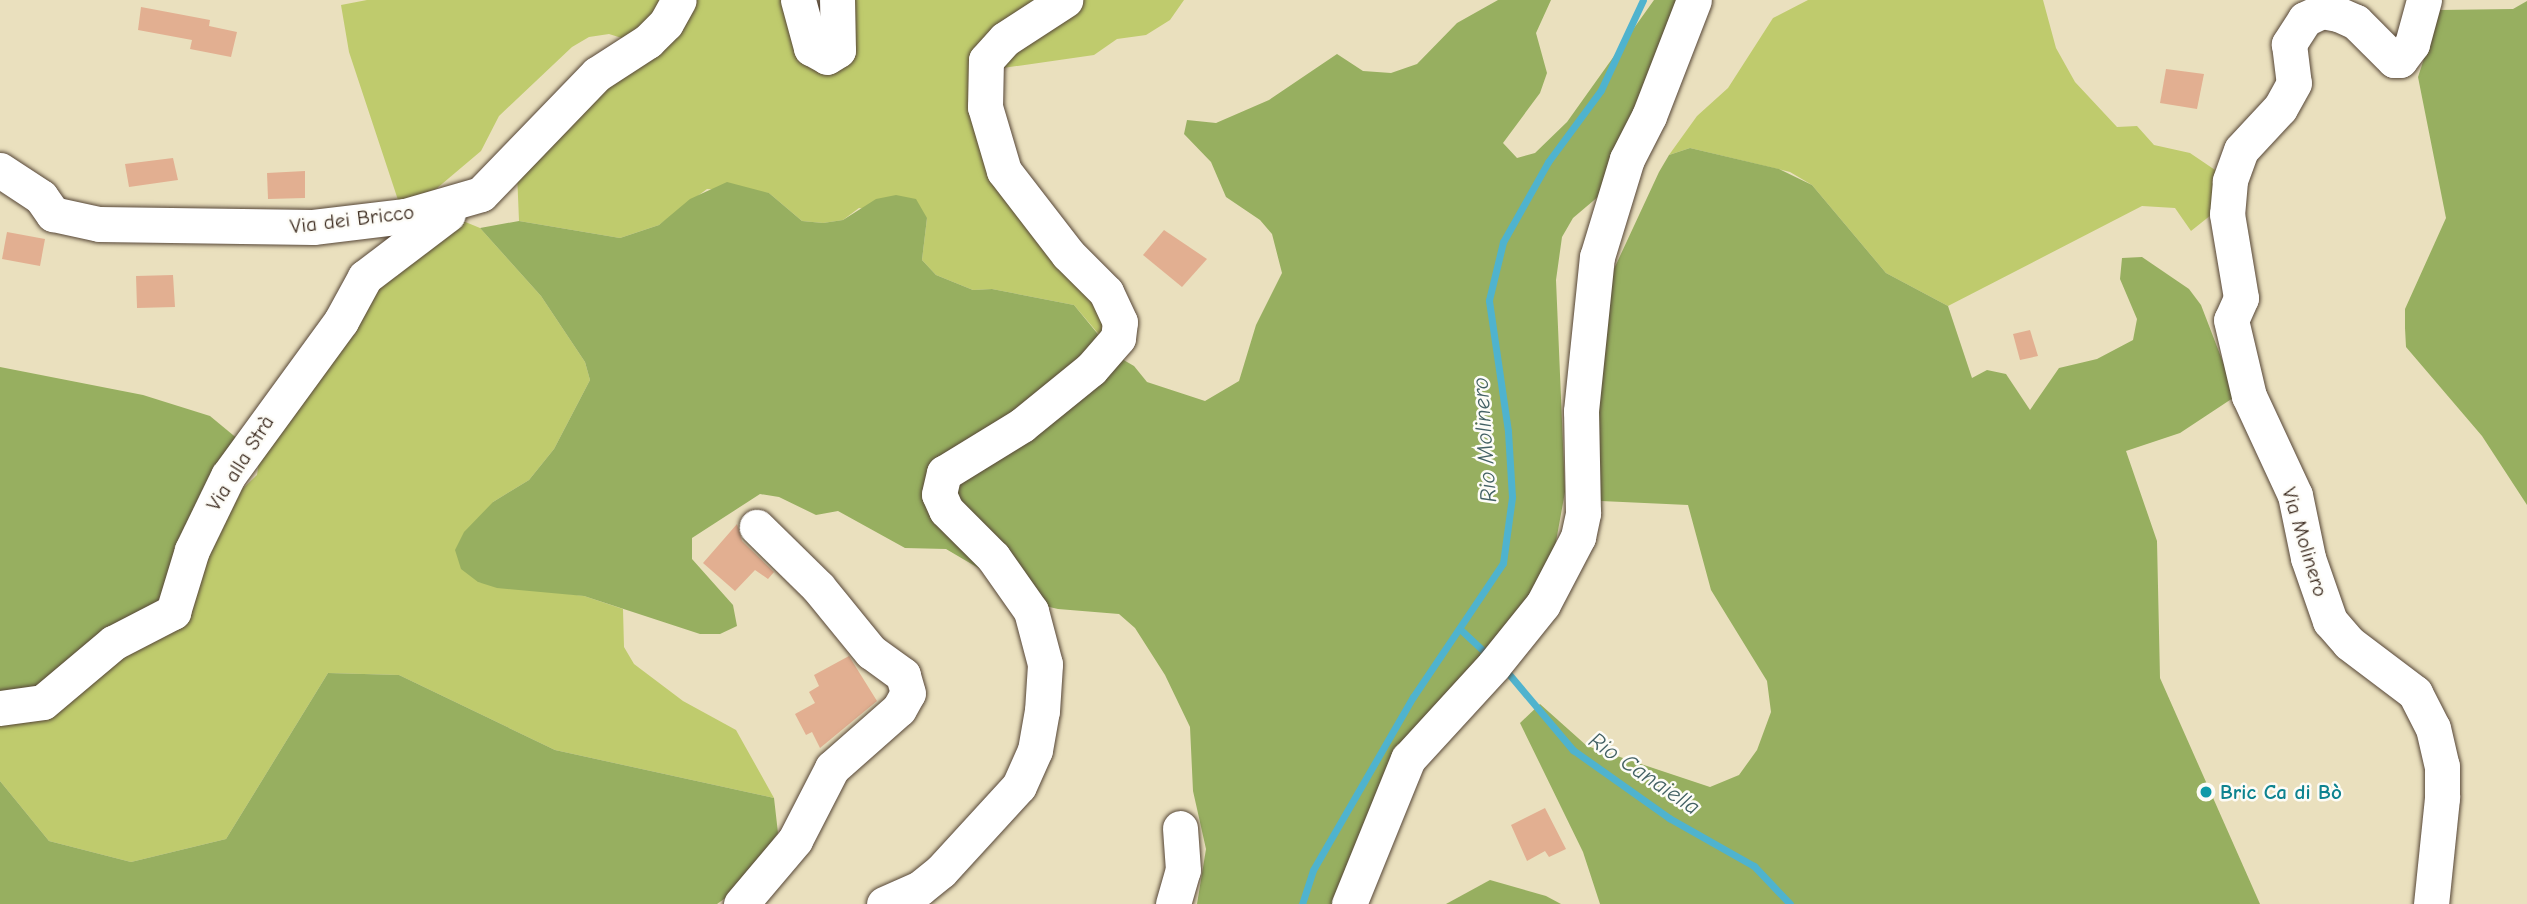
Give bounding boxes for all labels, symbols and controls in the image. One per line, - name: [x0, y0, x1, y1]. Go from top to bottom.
- street label: Via dei Bricco: [289, 199, 415, 239]
- water label: Rio Molinero: [1467, 376, 1503, 504]
- street label: Via alla Strà: [201, 411, 279, 515]
- street label: Via Molinero: [2276, 484, 2334, 600]
- water label: Rio Canaiella: [1583, 727, 1705, 821]
- place label: Bric Ca di Bò: [2220, 779, 2342, 805]
- marker: Bric Ca di Bò: [2198, 784, 2214, 800]

